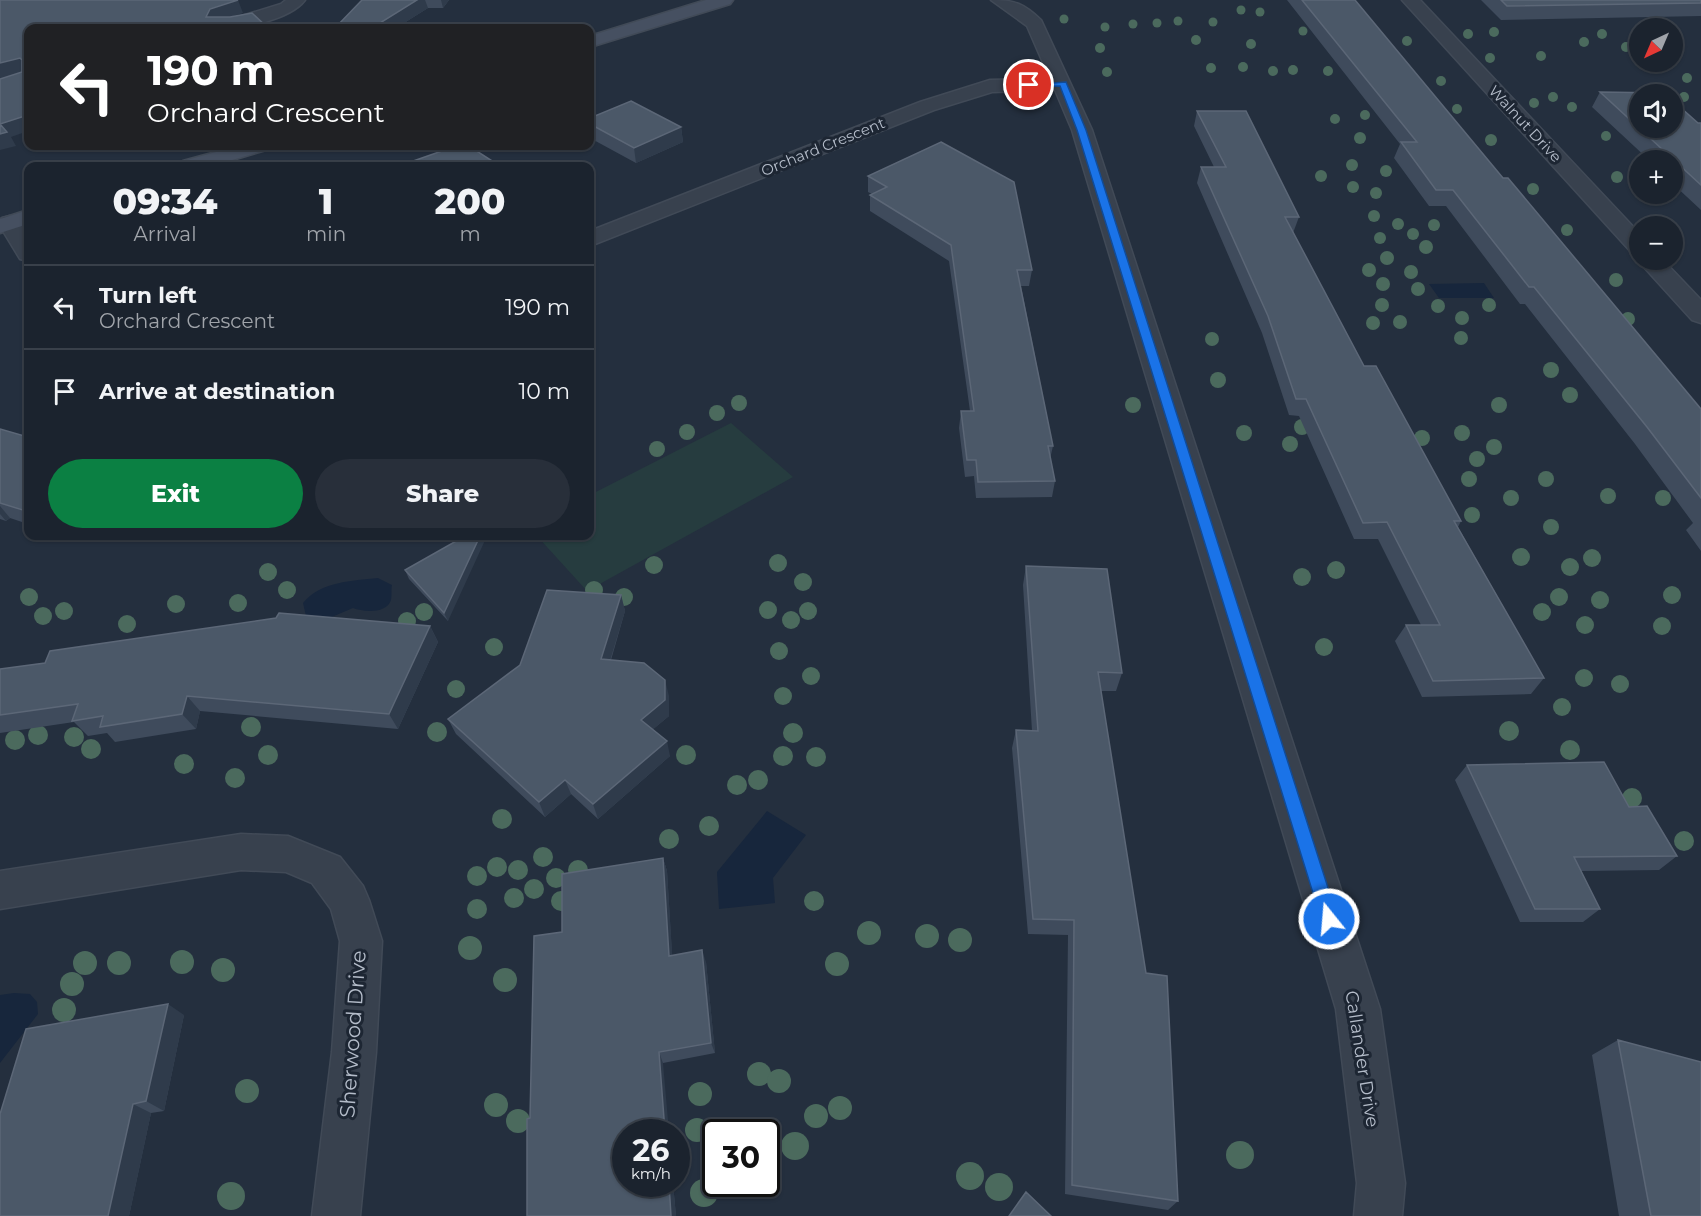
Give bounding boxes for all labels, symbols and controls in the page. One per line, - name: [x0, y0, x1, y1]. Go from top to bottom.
- north arrow: [1629, 18, 1683, 72]
- map controls: [1629, 18, 1683, 270]
- text: 190 m: [147, 44, 275, 96]
- icon: left: [48, 48, 126, 126]
- pin: [1003, 59, 1054, 110]
- icon: arrive: [1012, 68, 1045, 101]
- street label: Walnut Drive: [1485, 81, 1566, 166]
- button: sound: [1629, 84, 1683, 138]
- text: Orchard Crescent: [147, 96, 385, 129]
- street label: Orchard Crescent: [758, 113, 888, 180]
- button: +: [1629, 150, 1683, 204]
- text: 09:34: [112, 179, 218, 223]
- text: 1: [319, 179, 333, 223]
- text: 200: [435, 179, 506, 223]
- button: −: [1629, 216, 1683, 270]
- text: Arrival: [133, 222, 197, 246]
- text: min: [306, 222, 346, 246]
- text: m: [459, 222, 481, 246]
- text: Turn left: [99, 282, 197, 309]
- icon: left: [48, 291, 81, 324]
- text: 190 m: [505, 294, 570, 321]
- text: Orchard Crescent: [99, 309, 275, 333]
- icon: arrive: [48, 375, 81, 408]
- text: Arrive at destination: [99, 378, 335, 405]
- text: 10 m: [518, 378, 570, 405]
- button: Exit: [48, 459, 303, 528]
- button: Share: [315, 459, 570, 528]
- position arrow: [1297, 887, 1361, 951]
- street label: Sherwood Drive: [334, 949, 371, 1119]
- street label: Callander Drive: [1340, 989, 1384, 1129]
- speed limit sign: 30: [702, 1119, 780, 1197]
- text: 26: [633, 1132, 669, 1169]
- text: km/h: [631, 1164, 671, 1183]

